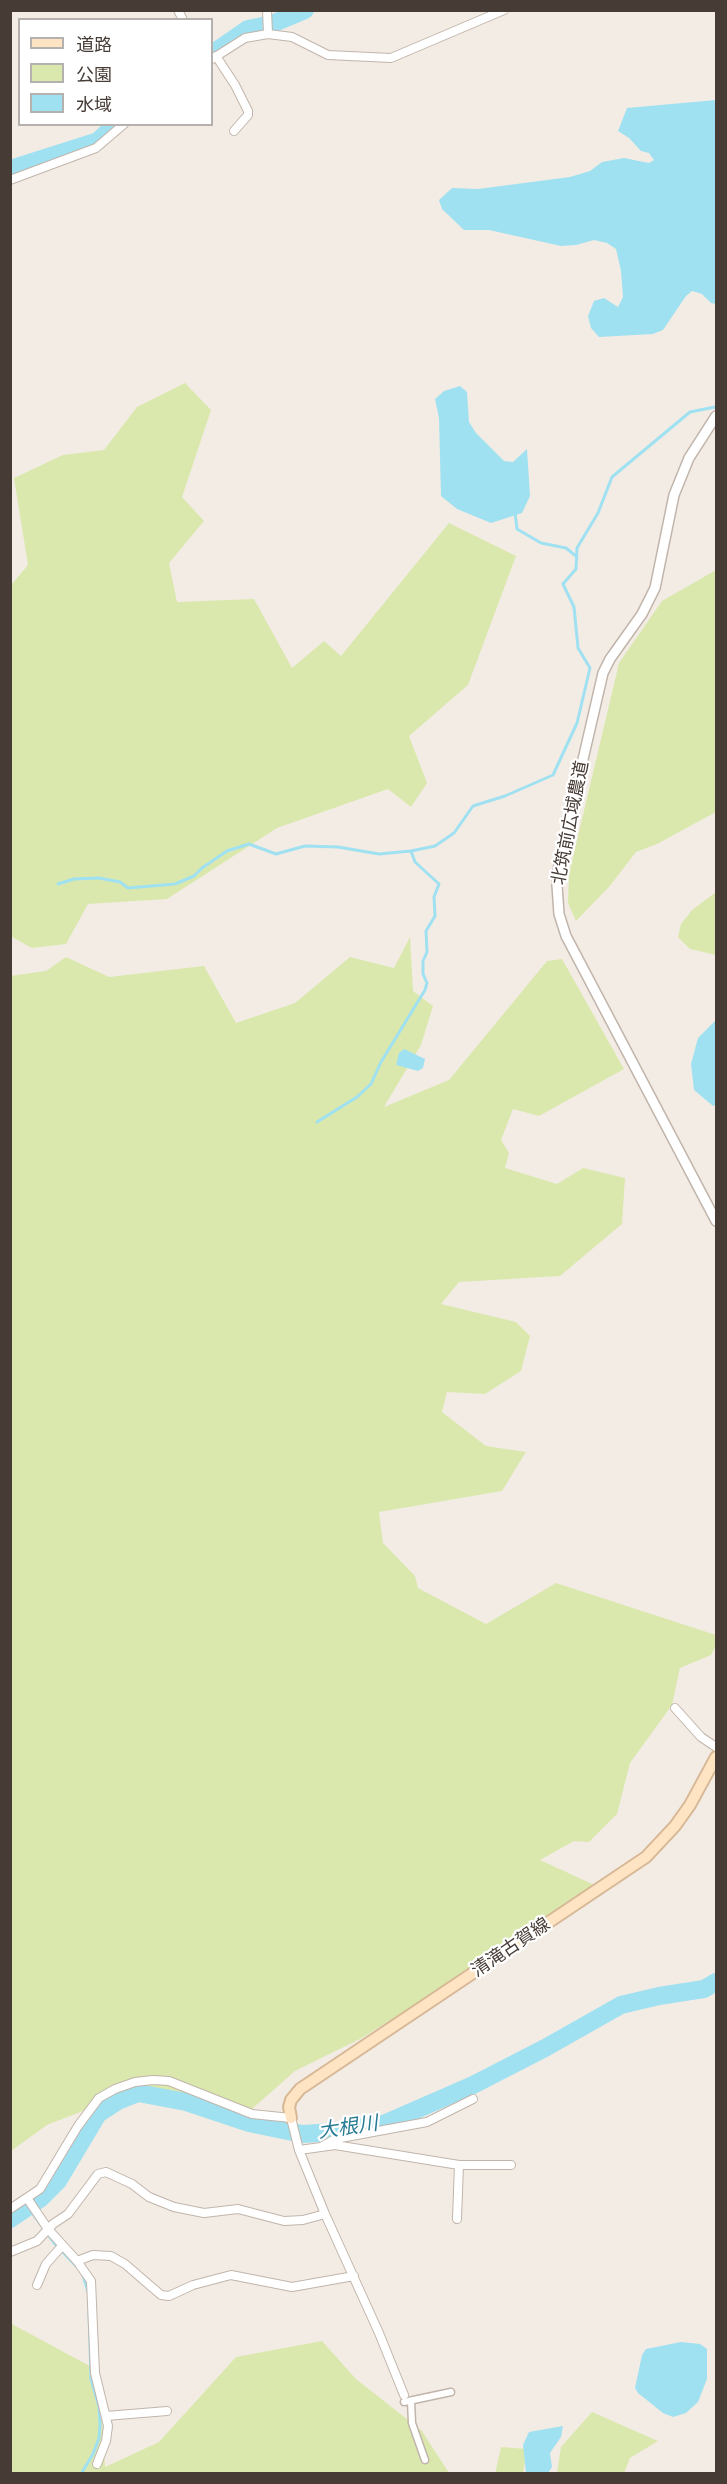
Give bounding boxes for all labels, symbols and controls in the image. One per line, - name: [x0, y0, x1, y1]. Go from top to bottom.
- legend: [18, 18, 213, 126]
- text: 道路: [76, 35, 112, 55]
- text: 公園: [76, 65, 112, 85]
- text: 水域: [76, 95, 112, 115]
- street label: 北筑前広域農道: [548, 759, 594, 887]
- street label: 清滝古賀線: [468, 1914, 554, 1982]
- water label: 大根川: [317, 2112, 379, 2144]

